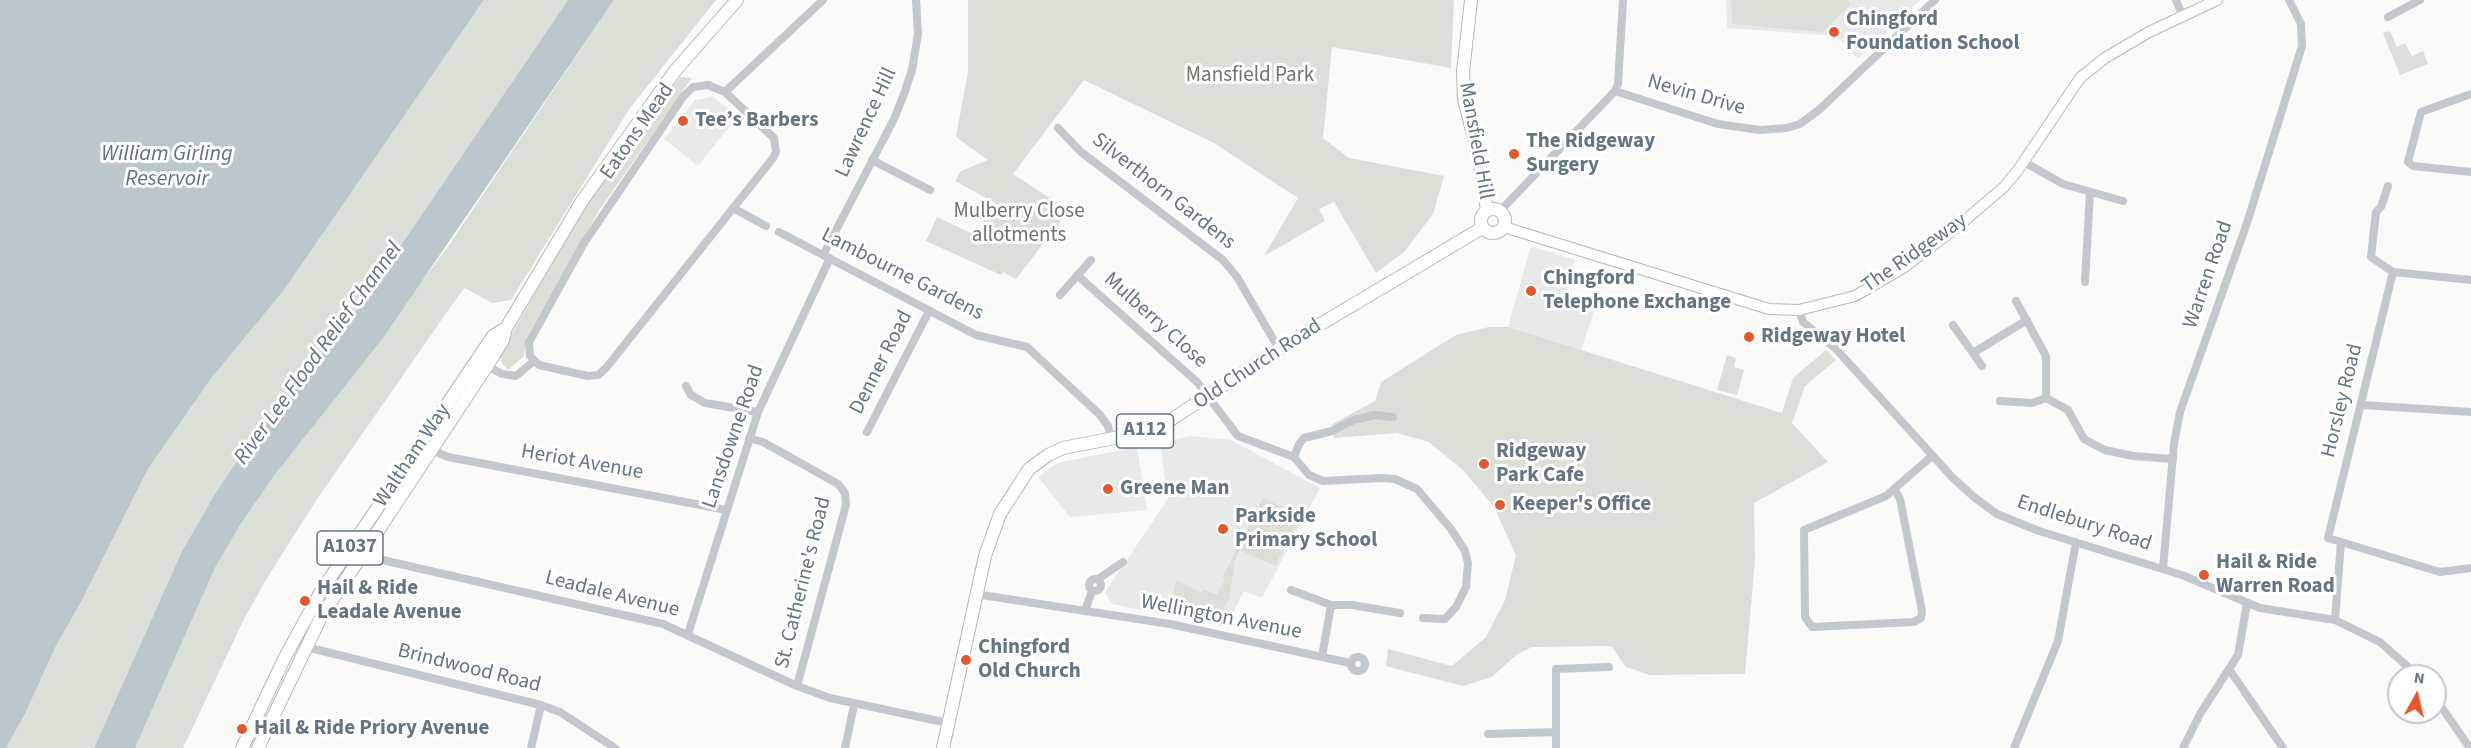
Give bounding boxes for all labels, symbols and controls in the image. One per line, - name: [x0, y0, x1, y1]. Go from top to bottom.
- place label: Chingford Foundation School: [1846, 7, 2019, 57]
- marker: Chingford Foundation School: [1827, 25, 1841, 39]
- park label: Mansfield Park: [1186, 63, 1314, 89]
- street label: Lawrence Hill: [831, 64, 903, 182]
- street label: Nevin Drive: [1644, 70, 1748, 122]
- street label: Eatons Mead: [596, 79, 680, 185]
- street label: Mansfield Hill: [1452, 80, 1498, 202]
- place label: Tee’s Barbers: [695, 108, 818, 134]
- marker: Tee’s Barbers: [676, 114, 690, 128]
- street label: Silverthorn Gardens: [1086, 128, 1240, 256]
- place label: The Ridgeway Surgery: [1526, 129, 1655, 179]
- water label: William Girling Reservoir: [101, 142, 233, 194]
- marker: The Ridgeway Surgery: [1507, 147, 1521, 161]
- park label: Mulberry Close allotments: [953, 199, 1085, 249]
- street label: The Ridgeway: [1858, 209, 1972, 299]
- street label: Warren Road: [2179, 218, 2239, 332]
- street label: Lambourne Gardens: [817, 223, 987, 327]
- water label: River Lee Flood Relief Channel: [229, 238, 409, 470]
- place label: Chingford Telephone Exchange: [1543, 266, 1731, 316]
- street label: Mulberry Close: [1098, 268, 1212, 374]
- marker: Chingford Telephone Exchange: [1524, 284, 1538, 298]
- street label: Denner Road: [845, 307, 919, 419]
- street label: Old Church Road: [1189, 314, 1327, 416]
- place label: Ridgeway Hotel: [1761, 324, 1905, 350]
- marker: Ridgeway Hotel: [1742, 330, 1756, 344]
- street label: Horsley Road: [2317, 342, 2369, 460]
- street label: Lansdowne Road: [698, 362, 770, 512]
- street label: Waltham Way: [369, 399, 457, 513]
- road number: A112: [1116, 414, 1174, 448]
- place label: Ridgeway Park Cafe: [1496, 439, 1586, 489]
- street label: Heriot Avenue: [519, 440, 645, 486]
- marker: Ridgeway Park Cafe: [1477, 457, 1491, 471]
- place label: Greene Man: [1120, 476, 1229, 502]
- marker: Greene Man: [1101, 482, 1115, 496]
- street label: Endlebury Road: [2014, 490, 2154, 558]
- place label: Keeper's Office: [1512, 492, 1651, 518]
- street label: St. Catherine's Road: [771, 495, 837, 671]
- marker: Keeper's Office: [1493, 498, 1507, 512]
- place label: Parkside Primary School: [1235, 504, 1377, 554]
- marker: Parkside Primary School: [1216, 522, 1230, 536]
- road number: A1037: [317, 531, 383, 565]
- place label: Hail & Ride Warren Road: [2216, 550, 2335, 600]
- street label: Leadale Avenue: [542, 566, 682, 624]
- marker: Hail & Ride Warren Road: [2197, 568, 2211, 582]
- place label: Hail & Ride Leadale Avenue: [317, 576, 462, 626]
- street label: Wellington Avenue: [1138, 590, 1304, 646]
- marker: Hail & Ride Leadale Avenue: [298, 594, 312, 608]
- place label: Chingford Old Church: [978, 635, 1081, 685]
- street label: Brindwood Road: [395, 639, 543, 699]
- marker: Chingford Old Church: [959, 653, 973, 667]
- north arrow: [2387, 664, 2447, 724]
- text: N: [2412, 667, 2426, 690]
- place label: Hail & Ride Priory Avenue: [254, 716, 489, 742]
- marker: Hail & Ride Priory Avenue: [235, 722, 249, 736]

